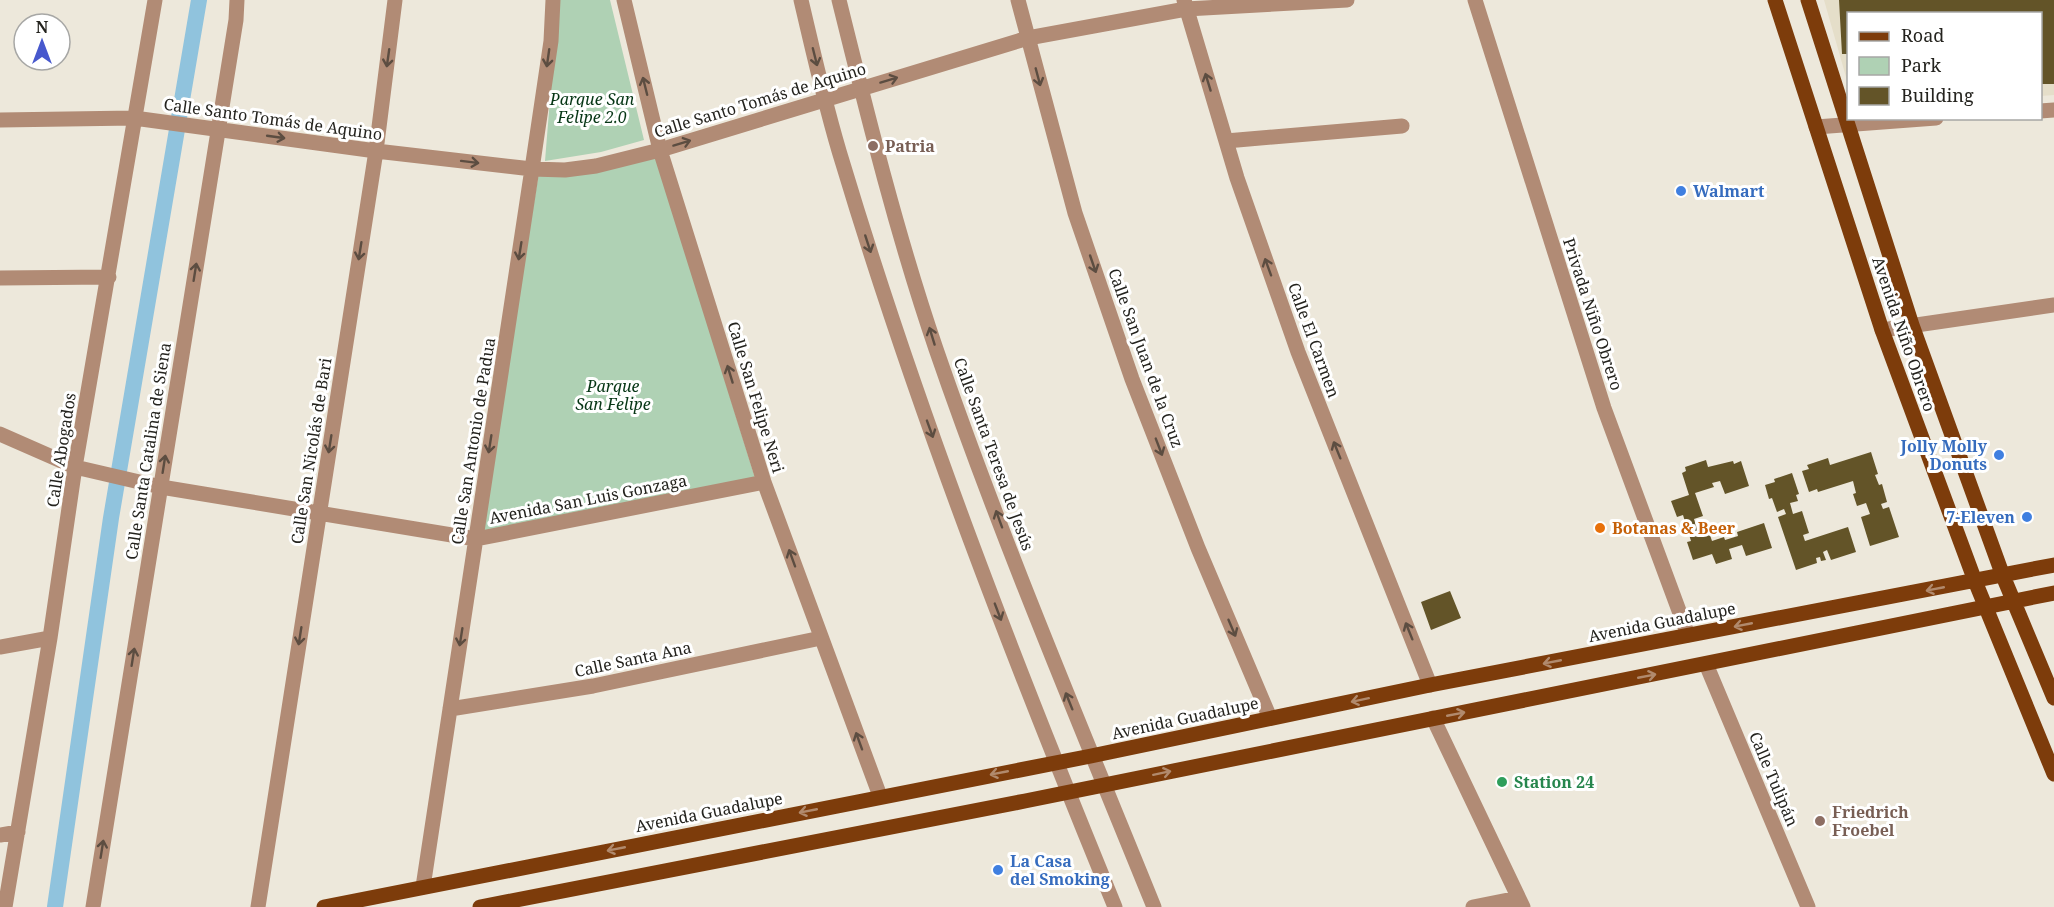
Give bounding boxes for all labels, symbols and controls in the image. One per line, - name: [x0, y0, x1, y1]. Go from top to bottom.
- north arrow: [12, 12, 72, 72]
- legend: [1847, 12, 2042, 120]
- text: N: [36, 16, 49, 38]
- text: Road: [1901, 23, 1944, 47]
- one-way arrow: [810, 47, 821, 66]
- one-way arrow: [383, 48, 394, 68]
- one-way arrow: [543, 48, 554, 68]
- text: Park: [1901, 53, 1941, 77]
- street label: Calle Santo Tomás de Aquino: [651, 57, 869, 143]
- one-way arrow: [1033, 67, 1045, 86]
- one-way arrow: [1202, 73, 1213, 92]
- one-way arrow: [879, 74, 898, 85]
- one-way arrow: [638, 77, 650, 96]
- text: Building: [1901, 83, 1974, 107]
- park label: Parque San Felipe 2.0: [549, 88, 635, 128]
- street label: Calle Santo Tomás de Aquino: [162, 93, 384, 145]
- one-way arrow: [266, 132, 286, 143]
- place label: Patria: [885, 135, 935, 157]
- one-way arrow: [672, 137, 691, 148]
- marker: Patria: [866, 139, 880, 153]
- one-way arrow: [459, 156, 479, 167]
- place label: Walmart: [1693, 180, 1765, 202]
- marker: Walmart: [1674, 184, 1688, 198]
- one-way arrow: [864, 234, 875, 253]
- street label: Privada Niño Obrero: [1558, 235, 1628, 393]
- one-way arrow: [355, 241, 366, 260]
- one-way arrow: [514, 241, 525, 261]
- one-way arrow: [1088, 254, 1099, 273]
- street label: Avenida Niño Obrero: [1867, 254, 1941, 414]
- one-way arrow: [1262, 258, 1273, 277]
- one-way arrow: [190, 262, 201, 282]
- street label: Calle San Juan de la Cruz: [1103, 265, 1189, 451]
- street label: Calle El Carmen: [1283, 279, 1345, 401]
- street label: Calle San Felipe Neri: [723, 319, 789, 475]
- one-way arrow: [926, 327, 937, 346]
- street label: Calle San Antonio de Padua: [446, 336, 500, 546]
- street label: Calle Santa Catalina de Siena: [120, 341, 176, 561]
- street label: Calle Santa Teresa de Jesús: [949, 354, 1039, 554]
- street label: Calle San Nicolás de Bari: [285, 356, 337, 546]
- one-way arrow: [724, 365, 735, 384]
- park label: Parque San Felipe: [575, 375, 651, 415]
- street label: Calle Abogados: [41, 391, 81, 509]
- one-way arrow: [926, 419, 937, 438]
- one-way arrow: [325, 433, 336, 453]
- one-way arrow: [485, 434, 496, 453]
- place label: Jolly Molly Donuts: [1900, 435, 1988, 475]
- one-way arrow: [1154, 438, 1165, 456]
- one-way arrow: [1331, 441, 1342, 459]
- marker: Jolly Molly Donuts: [1992, 448, 2006, 462]
- one-way arrow: [159, 455, 170, 475]
- street label: Avenida San Luis Gonzaga: [487, 469, 689, 529]
- place label: 7-Eleven: [1946, 506, 2015, 528]
- marker: 7-Eleven: [2020, 510, 2034, 524]
- one-way arrow: [992, 511, 1003, 529]
- place label: Botanas & Beer: [1612, 517, 1736, 539]
- marker: Botanas & Beer: [1593, 521, 1607, 535]
- one-way arrow: [785, 550, 796, 568]
- one-way arrow: [1926, 584, 1945, 595]
- street label: Avenida Guadalupe: [1587, 597, 1737, 647]
- one-way arrow: [993, 602, 1004, 621]
- one-way arrow: [1227, 619, 1238, 637]
- one-way arrow: [1734, 620, 1754, 631]
- one-way arrow: [1403, 622, 1414, 641]
- one-way arrow: [295, 626, 306, 646]
- one-way arrow: [456, 626, 467, 646]
- street label: Calle Santa Ana: [573, 636, 693, 682]
- one-way arrow: [128, 647, 139, 667]
- one-way arrow: [1542, 657, 1562, 668]
- one-way arrow: [1637, 670, 1656, 681]
- one-way arrow: [1063, 692, 1074, 711]
- street label: Avenida Guadalupe: [1110, 692, 1260, 744]
- one-way arrow: [1351, 695, 1371, 706]
- one-way arrow: [1445, 708, 1465, 719]
- street label: Calle Tulipán: [1744, 728, 1804, 830]
- one-way arrow: [853, 733, 864, 751]
- one-way arrow: [1152, 767, 1171, 779]
- one-way arrow: [990, 768, 1009, 779]
- place label: Station 24: [1514, 771, 1594, 793]
- marker: Station 24: [1495, 775, 1509, 789]
- street label: Avenida Guadalupe: [634, 787, 784, 837]
- place label: Friedrich Froebel: [1832, 801, 1909, 841]
- one-way arrow: [798, 806, 818, 817]
- marker: Friedrich Froebel: [1813, 814, 1827, 828]
- one-way arrow: [97, 840, 108, 860]
- one-way arrow: [607, 844, 627, 855]
- place label: La Casa del Smoking: [1010, 850, 1110, 890]
- marker: La Casa del Smoking: [991, 863, 1005, 877]

